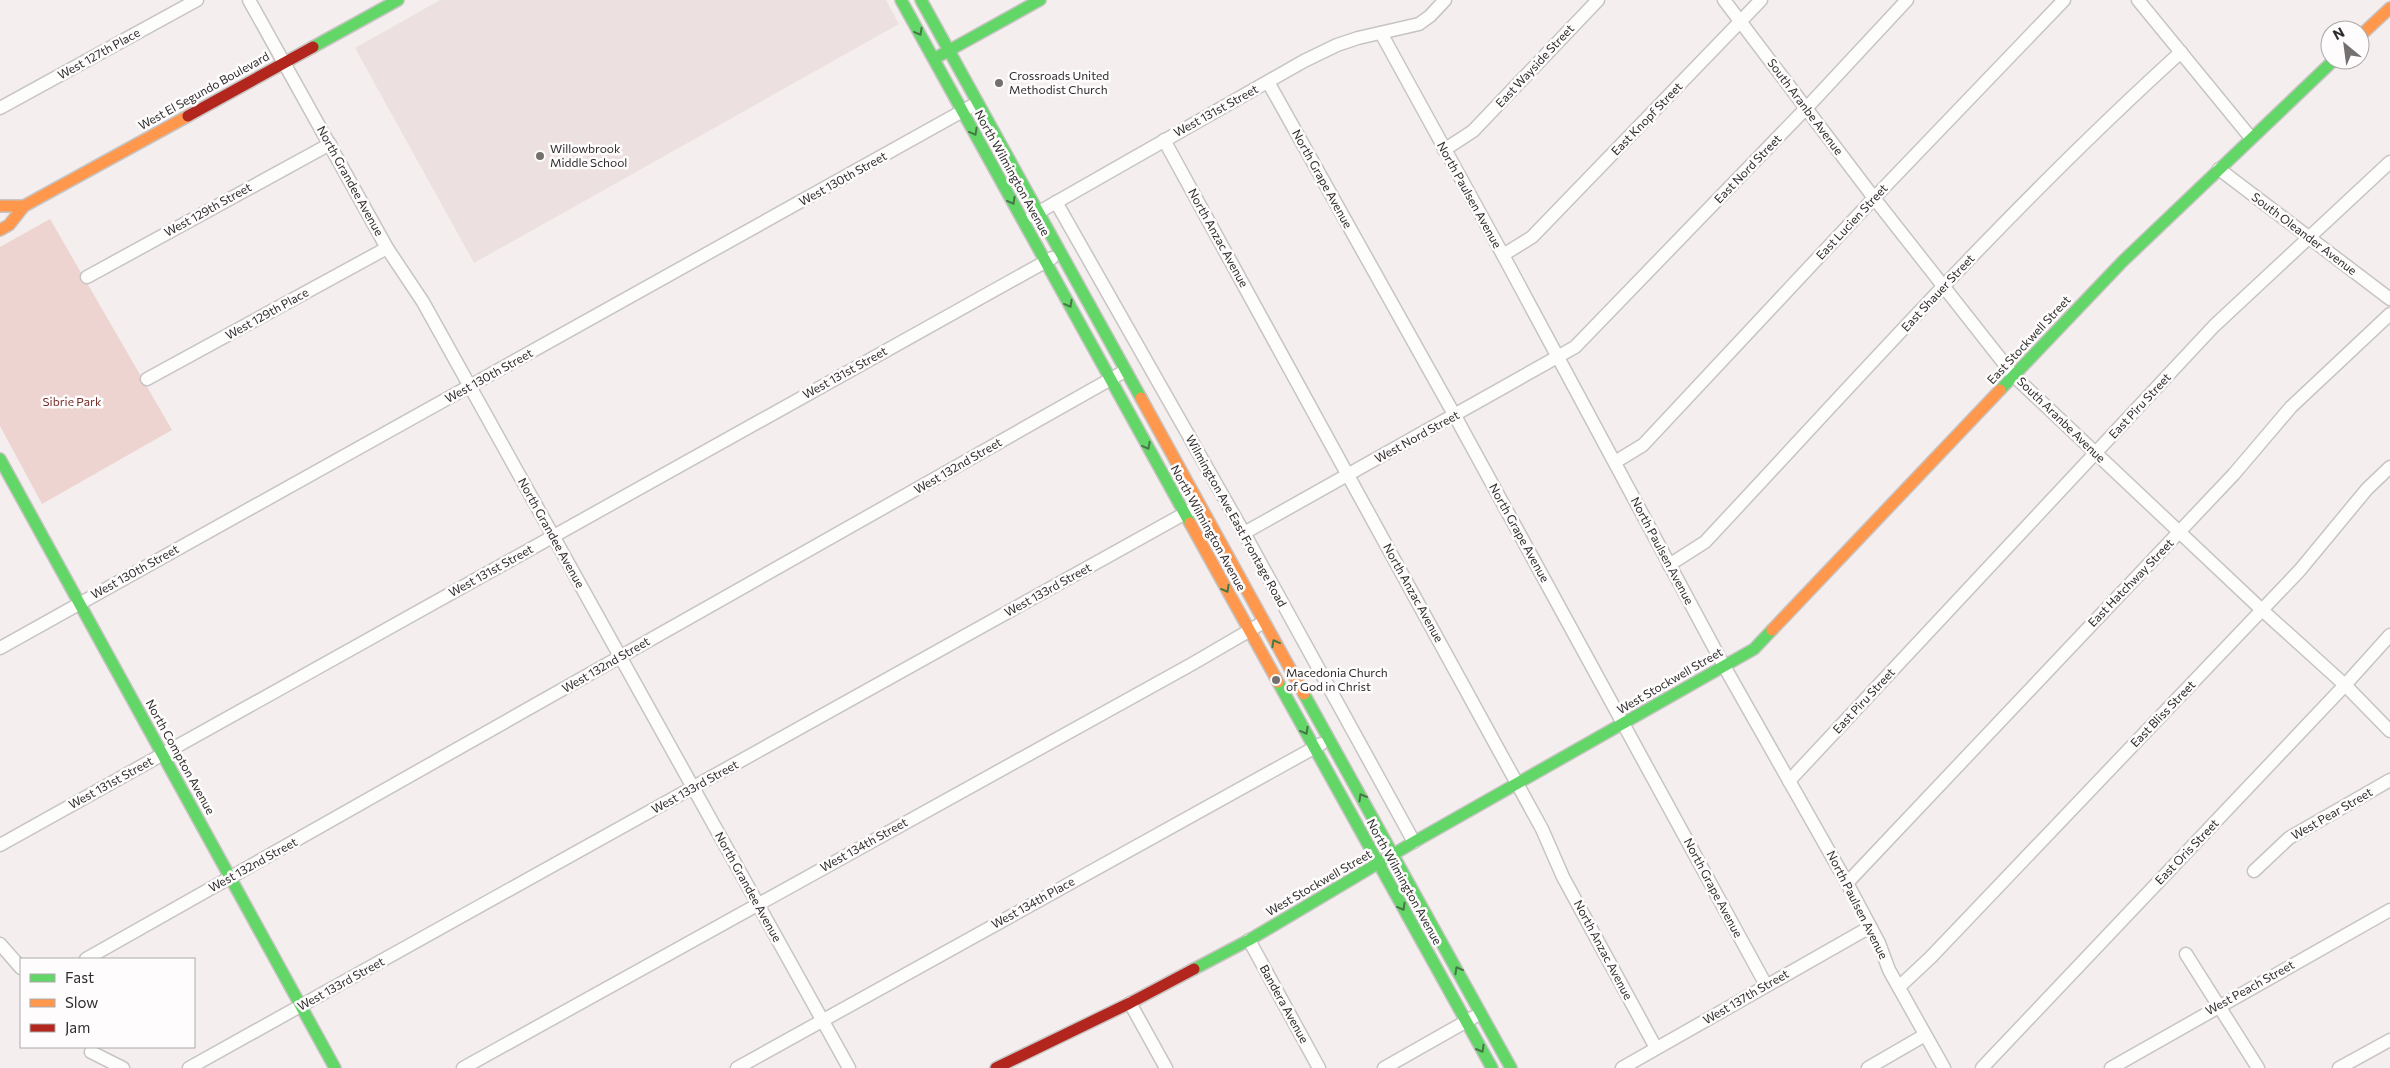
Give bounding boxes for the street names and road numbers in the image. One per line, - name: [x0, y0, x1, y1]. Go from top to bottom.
- street label: East Wayside Street: [1492, 21, 1576, 110]
- street label: West 127th Place: [55, 25, 142, 81]
- street label: West El Segundo Boulevard: [136, 48, 271, 132]
- street label: South Aranbe Avenue: [1765, 56, 1847, 157]
- street label: East Knopf Street: [1608, 79, 1685, 158]
- street label: West 131st Street: [1171, 81, 1260, 139]
- street label: North Wilmington Avenue: [972, 107, 1053, 238]
- street label: North Grandee Avenue: [315, 123, 387, 238]
- street label: North Grape Avenue: [1290, 127, 1356, 230]
- street label: East Nord Street: [1711, 131, 1784, 206]
- street label: North Paulsen Avenue: [1435, 139, 1505, 250]
- street label: West 130th Street: [796, 148, 889, 208]
- street label: West 129th Street: [162, 179, 254, 239]
- street label: East Lucien Street: [1813, 181, 1890, 262]
- street label: North Anzac Avenue: [1186, 186, 1252, 289]
- street label: South Oleander Avenue: [2249, 189, 2360, 277]
- street label: East Shauer Street: [1898, 251, 1977, 334]
- street label: West 129th Place: [223, 285, 310, 342]
- street label: East Stockwell Street: [1984, 292, 2073, 386]
- street label: West 131st Street: [800, 343, 889, 401]
- street label: West 130th Street: [442, 345, 535, 405]
- street label: East Piru Street: [2105, 370, 2173, 441]
- street label: South Aranbe Avenue: [2015, 374, 2109, 465]
- street label: West Nord Street: [1372, 407, 1461, 465]
- street label: Wilmington Ave East Frontage Road: [1184, 432, 1290, 609]
- street label: West 132nd Street: [911, 434, 1004, 496]
- street label: North Wilmington Avenue: [1168, 462, 1249, 593]
- street label: North Grandee Avenue: [516, 475, 588, 590]
- street label: North Grape Avenue: [1487, 481, 1553, 584]
- street label: North Paulsen Avenue: [1629, 494, 1697, 607]
- street label: East Hatchway Street: [2085, 535, 2176, 629]
- street label: West 130th Street: [88, 541, 181, 601]
- street label: West 131st Street: [446, 541, 535, 599]
- street label: North Anzac Avenue: [1381, 541, 1447, 644]
- street label: West 133rd Street: [1002, 559, 1093, 619]
- street label: West 132nd Street: [559, 633, 652, 695]
- street label: West Stockwell Street: [1614, 644, 1725, 716]
- street label: East Piru Street: [1829, 665, 1897, 736]
- street label: East Bliss Street: [2127, 677, 2198, 749]
- street label: North Compton Avenue: [143, 697, 218, 816]
- street label: West 131st Street: [66, 753, 155, 811]
- street label: West 133rd Street: [649, 756, 740, 816]
- street label: West Pear Street: [2288, 784, 2375, 842]
- street label: West 134th Street: [817, 814, 910, 874]
- street label: North Wilmington Avenue: [1364, 816, 1445, 947]
- street label: East Oris Street: [2152, 816, 2221, 887]
- street label: North Grandee Avenue: [713, 829, 785, 944]
- street label: West 132nd Street: [206, 834, 299, 894]
- street label: North Grape Avenue: [1682, 835, 1746, 940]
- street label: West Stockwell Street: [1263, 846, 1374, 918]
- street label: North Paulsen Avenue: [1824, 848, 1891, 961]
- street label: West 134th Place: [989, 874, 1076, 931]
- street label: North Anzac Avenue: [1572, 897, 1636, 1002]
- street label: West 133rd Street: [295, 953, 386, 1013]
- street label: West Peach Street: [2203, 957, 2296, 1017]
- street label: Bandera Avenue: [1258, 962, 1312, 1045]
- street label: West 137th Street: [1700, 966, 1791, 1026]

